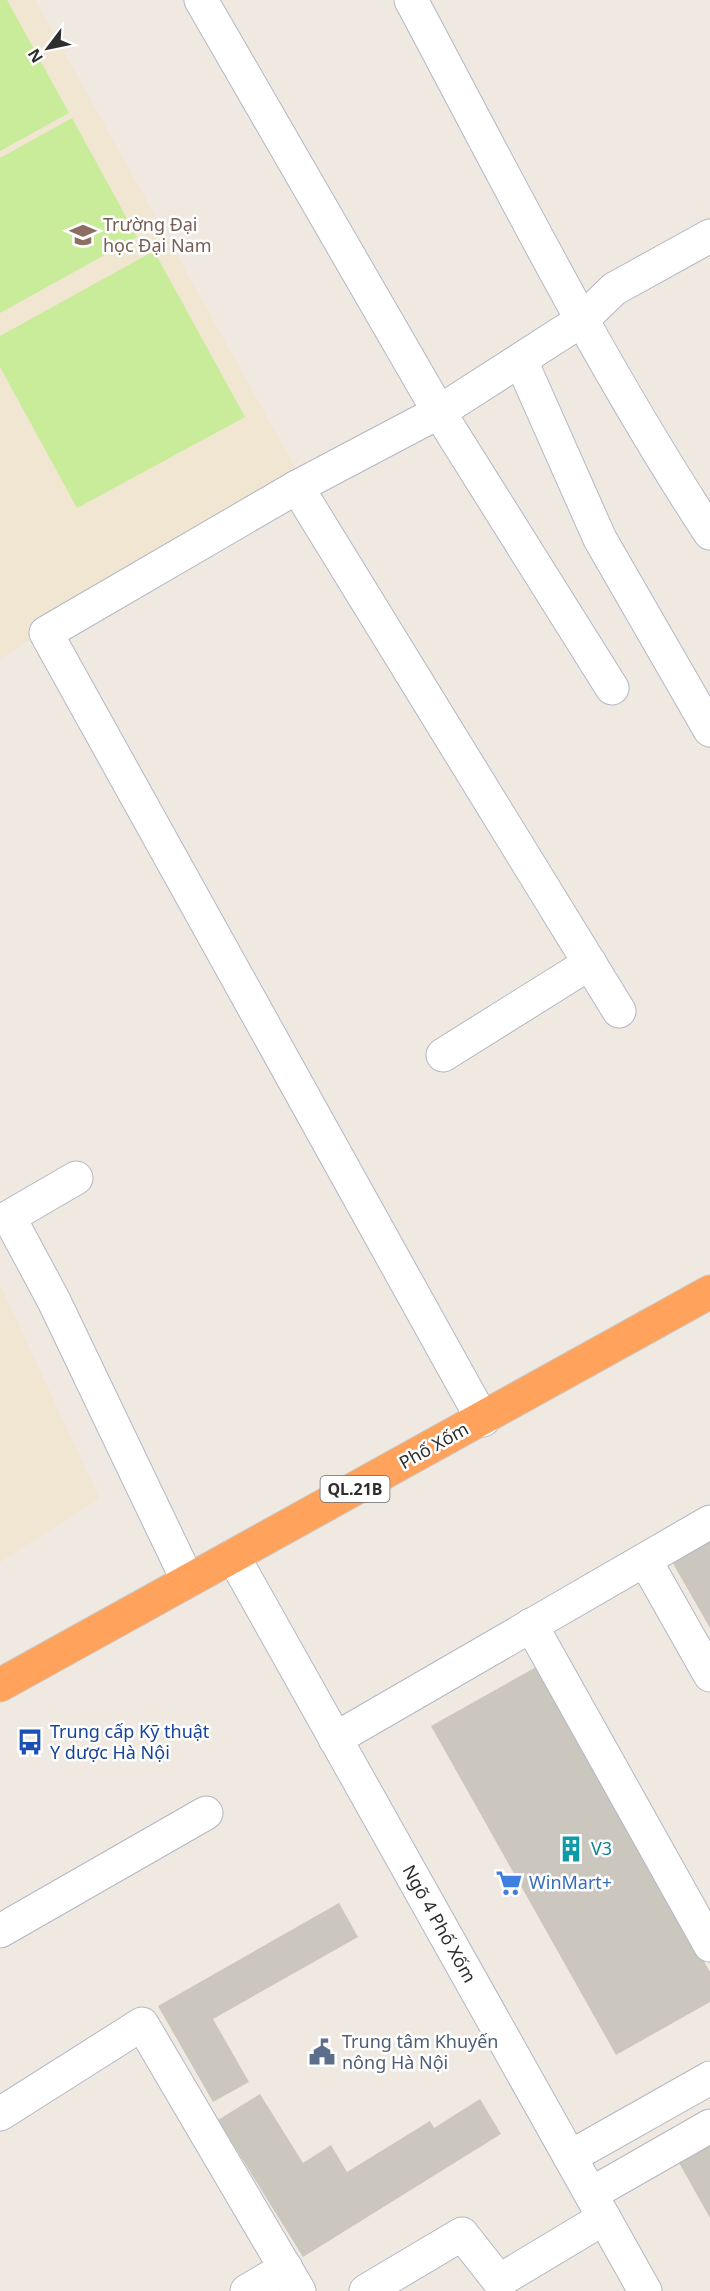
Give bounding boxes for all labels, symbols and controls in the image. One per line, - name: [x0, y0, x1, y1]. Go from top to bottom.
- north arrow: [18, 18, 78, 78]
- text: N: [23, 45, 48, 67]
- place label: Trường Đại học Đại Nam: [103, 212, 212, 257]
- school or university icon: Trường Đại học Đại Nam: [68, 220, 98, 250]
- street label: Phố Xốm: [395, 1416, 473, 1474]
- road number: QL.21B: [320, 1476, 389, 1502]
- place label: Trung cấp Kỹ thuật Y dược Hà Nội: [50, 1719, 210, 1764]
- bus stop icon: Trung cấp Kỹ thuật Y dược Hà Nội: [15, 1727, 45, 1757]
- building icon: V3: [556, 1834, 586, 1864]
- place label: V3: [591, 1836, 612, 1860]
- street label: Ngõ 4 Phố Xốm: [398, 1860, 482, 1987]
- supermarket icon: WinMart+: [494, 1868, 524, 1898]
- place label: WinMart+: [529, 1870, 612, 1894]
- place label: Trung tâm Khuyến nông Hà Nội: [342, 2029, 499, 2074]
- public building icon: Trung tâm Khuyến nông Hà Nội: [307, 2037, 337, 2067]

